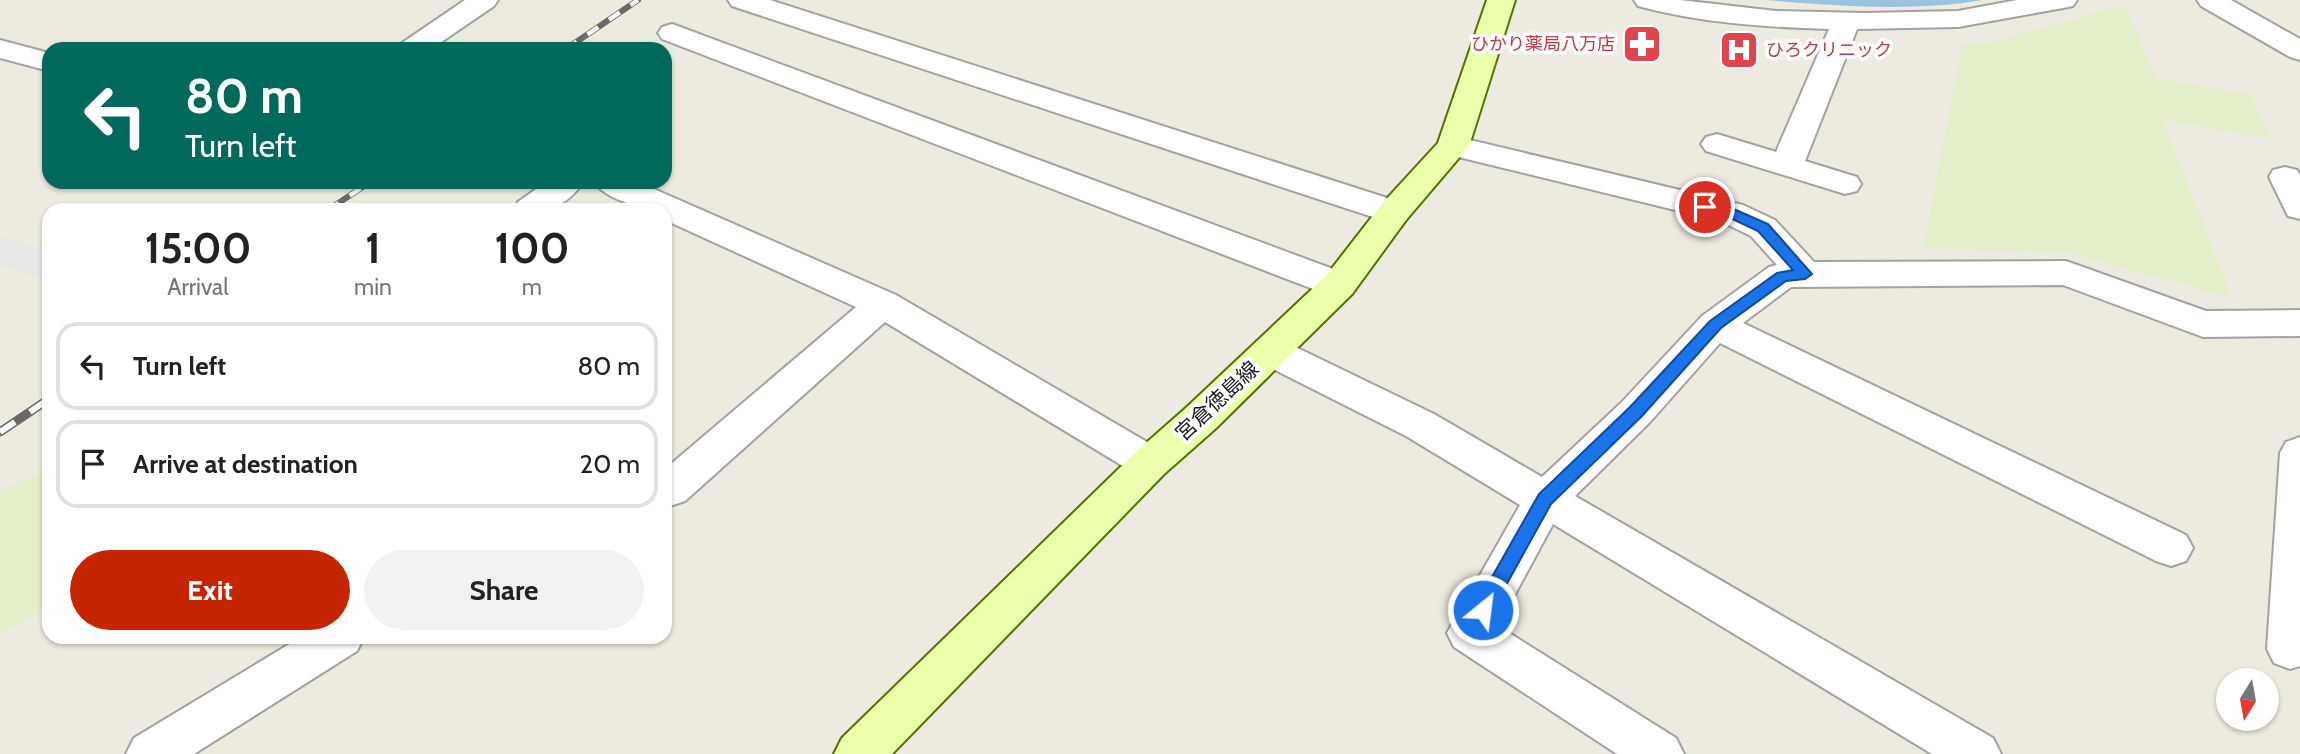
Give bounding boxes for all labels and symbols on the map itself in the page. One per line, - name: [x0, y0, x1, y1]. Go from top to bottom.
- pharmacy icon: ひかり薬局八万店: [1621, 23, 1663, 65]
- hospital icon: ひろクリニック: [1718, 29, 1760, 71]
- place label: ひかり薬局八万店: [1471, 33, 1615, 55]
- place label: ひろクリニック: [1766, 39, 1892, 61]
- pin: [1675, 177, 1735, 237]
- street label: 宮倉徳島線: [1170, 356, 1264, 446]
- position arrow: [1446, 573, 1520, 647]
- north arrow: [2216, 668, 2278, 732]

